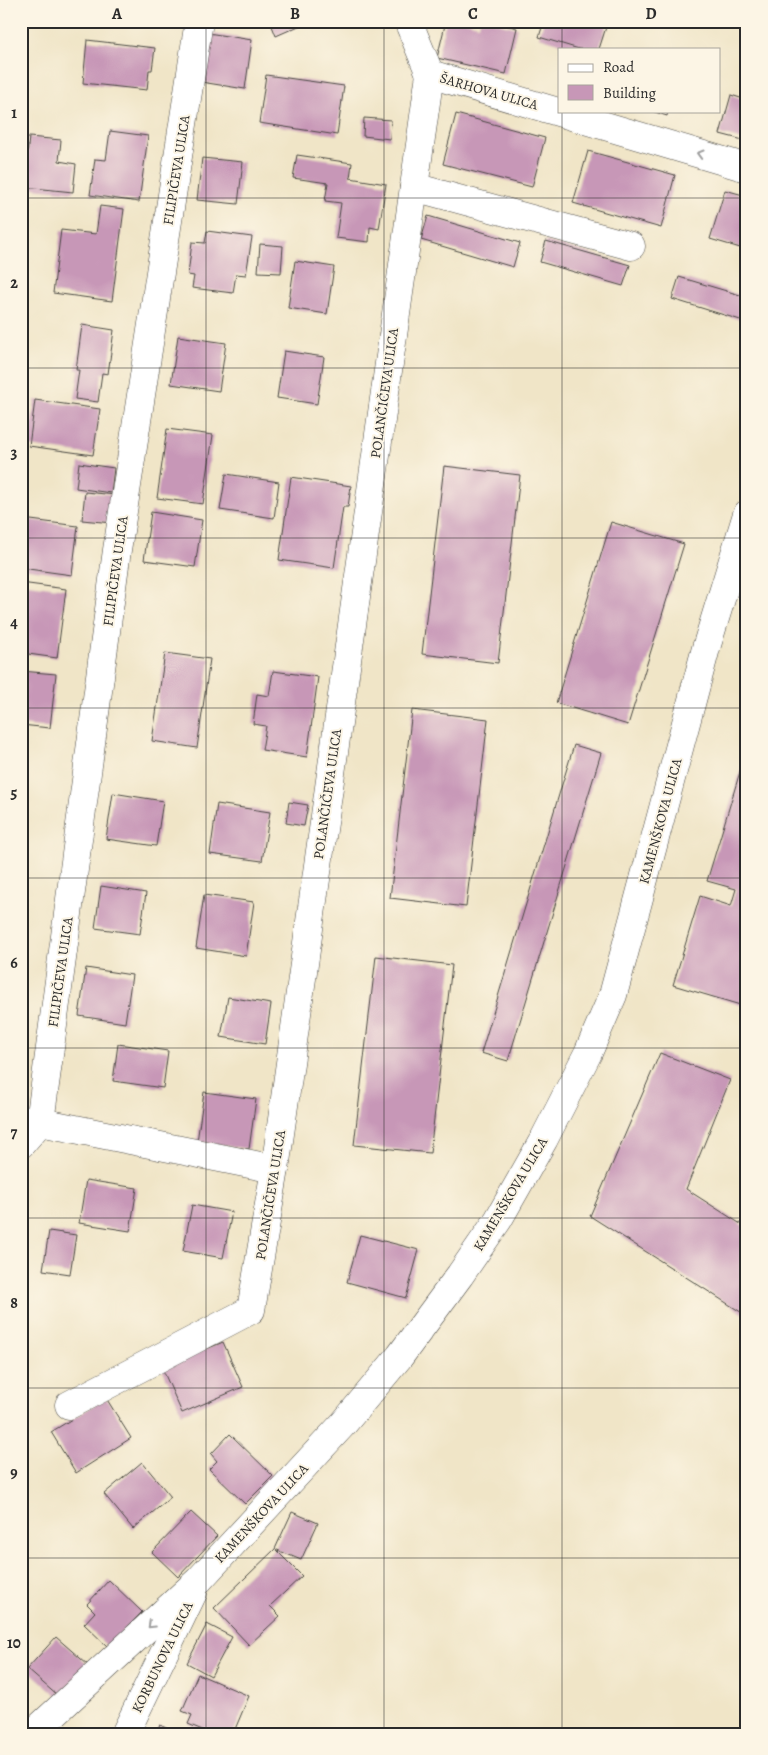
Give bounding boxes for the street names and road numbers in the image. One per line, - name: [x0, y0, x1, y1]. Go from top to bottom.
- street label: ŠARHOVA ULICA: [438, 68, 541, 115]
- street label: FILIPIČEVA ULICA: [158, 113, 195, 226]
- street label: POLANČIČEVA ULICA: [366, 326, 403, 459]
- street label: FILIPIČEVA ULICA: [98, 514, 133, 627]
- street label: POLANČIČEVA ULICA: [309, 727, 346, 860]
- street label: KAMENŠKOVA ULICA: [635, 755, 687, 886]
- street label: FILIPIČEVA ULICA: [43, 915, 78, 1028]
- street label: POLANČIČEVA ULICA: [251, 1128, 290, 1261]
- street label: KAMENŠKOVA ULICA: [469, 1133, 552, 1255]
- street label: KAMENŠKOVA ULICA: [210, 1459, 313, 1567]
- street label: KORBUNOVA ULICA: [127, 1598, 198, 1716]

